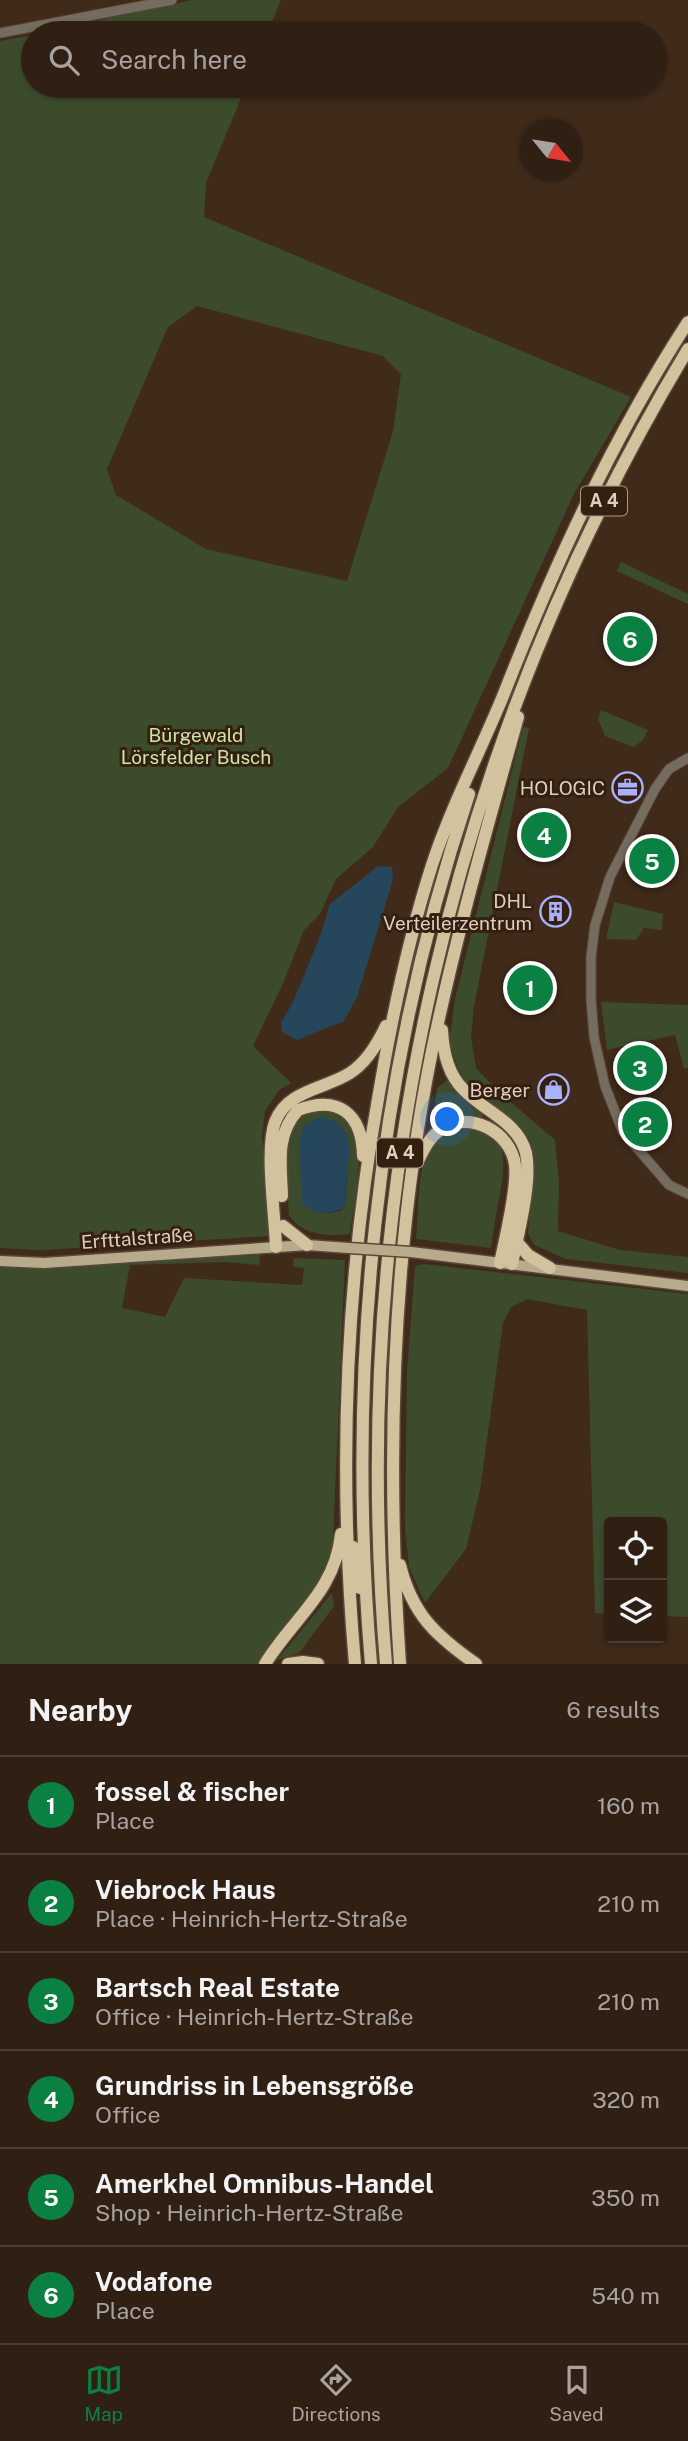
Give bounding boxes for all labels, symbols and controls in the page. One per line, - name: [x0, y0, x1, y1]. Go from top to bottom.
- search box: [21, 21, 667, 98]
- icon: search: [45, 41, 83, 79]
- text: Search here: [101, 44, 247, 75]
- north arrow: [520, 119, 583, 182]
- road number: A 4: [581, 486, 627, 516]
- pin: 6: [607, 613, 653, 665]
- park label: Bürgewald Lörsfelder Busch: [121, 724, 271, 768]
- office icon: HOLOGIC: [611, 771, 645, 805]
- place label: HOLOGIC: [520, 777, 605, 799]
- pin: 4: [521, 809, 567, 861]
- pin: 5: [629, 835, 675, 887]
- place label: DHL Verteilerzentrum: [383, 890, 532, 934]
- building icon: DHL Verteilerzentrum: [538, 895, 572, 929]
- pin: 1: [507, 962, 553, 1014]
- pin: 3: [617, 1042, 663, 1094]
- shop icon: Berger: [536, 1073, 570, 1107]
- place label: Berger: [470, 1079, 530, 1101]
- pin: 2: [622, 1098, 668, 1150]
- your location: [430, 1102, 464, 1136]
- road number: A 4: [377, 1138, 423, 1168]
- street label: Erfttalstraße: [80, 1223, 194, 1253]
- map controls: [604, 1517, 667, 1643]
- button: locate: [604, 1517, 667, 1580]
- button: layers: [604, 1580, 667, 1643]
- text: Nearby: [28, 1692, 132, 1728]
- text: 6 results: [567, 1696, 660, 1723]
- text: fossel & fischer: [95, 1776, 289, 1807]
- text: 1: [46, 1792, 56, 1819]
- text: 160 m: [597, 1792, 660, 1819]
- text: Place: [95, 1807, 155, 1834]
- text: Viebrock Haus: [95, 1874, 276, 1905]
- text: 2: [44, 1890, 58, 1917]
- text: 210 m: [597, 1890, 660, 1917]
- text: Place · Heinrich-Hertz-Straße: [95, 1905, 408, 1932]
- text: Bartsch Real Estate: [95, 1972, 340, 2003]
- text: 3: [43, 1988, 59, 2015]
- text: 210 m: [597, 1988, 660, 2015]
- text: Office · Heinrich-Hertz-Straße: [95, 2003, 414, 2030]
- text: Grundriss in Lebensgröße: [95, 2070, 414, 2101]
- text: 4: [43, 2086, 59, 2113]
- text: 320 m: [592, 2086, 660, 2113]
- text: Office: [95, 2101, 161, 2128]
- text: Amerkhel Omnibus-Handel: [95, 2168, 434, 2199]
- text: 5: [43, 2184, 59, 2211]
- text: 350 m: [591, 2184, 660, 2211]
- text: Shop · Heinrich-Hertz-Straße: [95, 2199, 403, 2226]
- text: Vodafone: [95, 2266, 213, 2297]
- text: 6: [43, 2282, 59, 2309]
- text: 540 m: [591, 2282, 660, 2309]
- text: Place: [95, 2297, 155, 2324]
- tab: Map: [84, 2361, 123, 2425]
- tab: Directions: [291, 2361, 381, 2425]
- tab: Saved: [549, 2361, 604, 2425]

